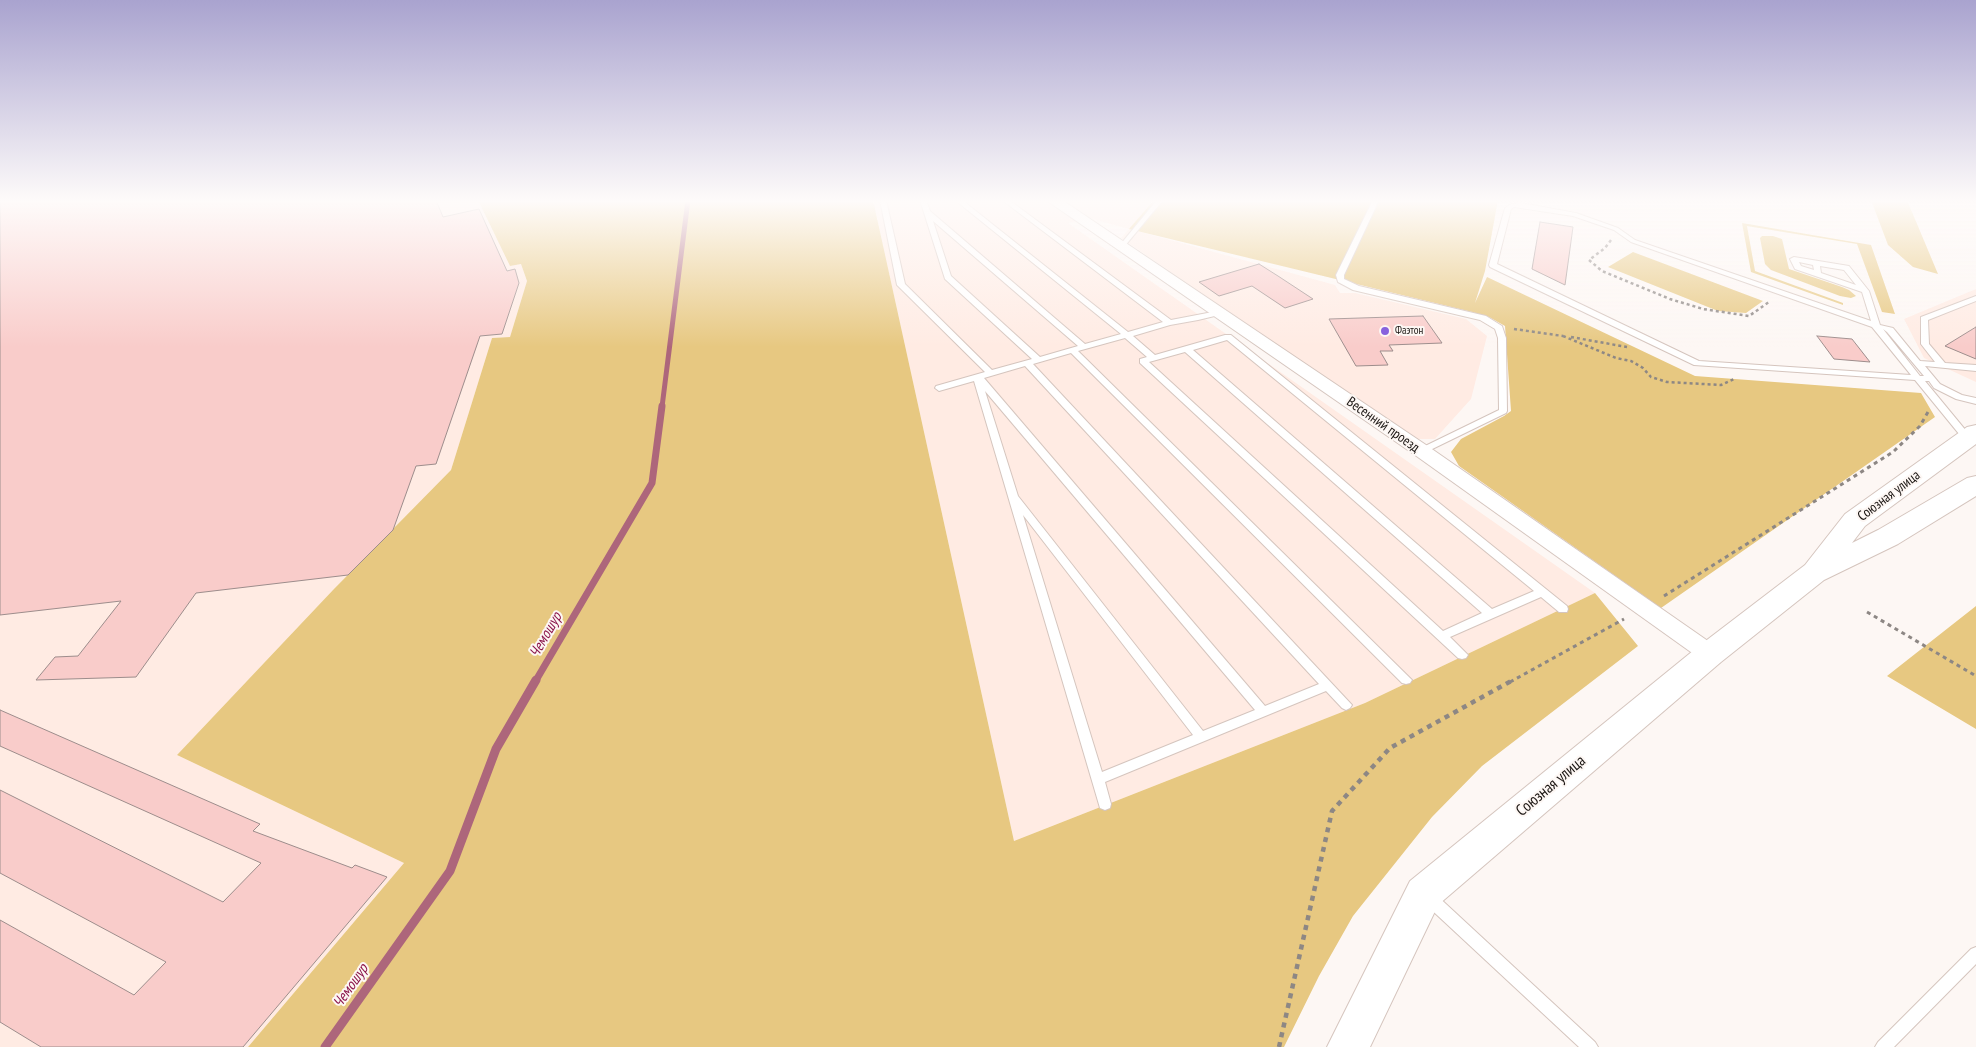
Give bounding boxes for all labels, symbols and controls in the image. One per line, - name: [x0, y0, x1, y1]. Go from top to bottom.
- place label: Фаэтон: [1395, 324, 1423, 338]
- marker: Фаэтон: [1379, 325, 1391, 337]
- street label: Весенний проезд: [1343, 394, 1423, 456]
- street label: Союзная улица: [1854, 467, 1924, 525]
- water label: Чемошур: [526, 609, 566, 661]
- street label: Союзная улица: [1512, 752, 1590, 820]
- water label: Чемошур: [330, 961, 372, 1011]

